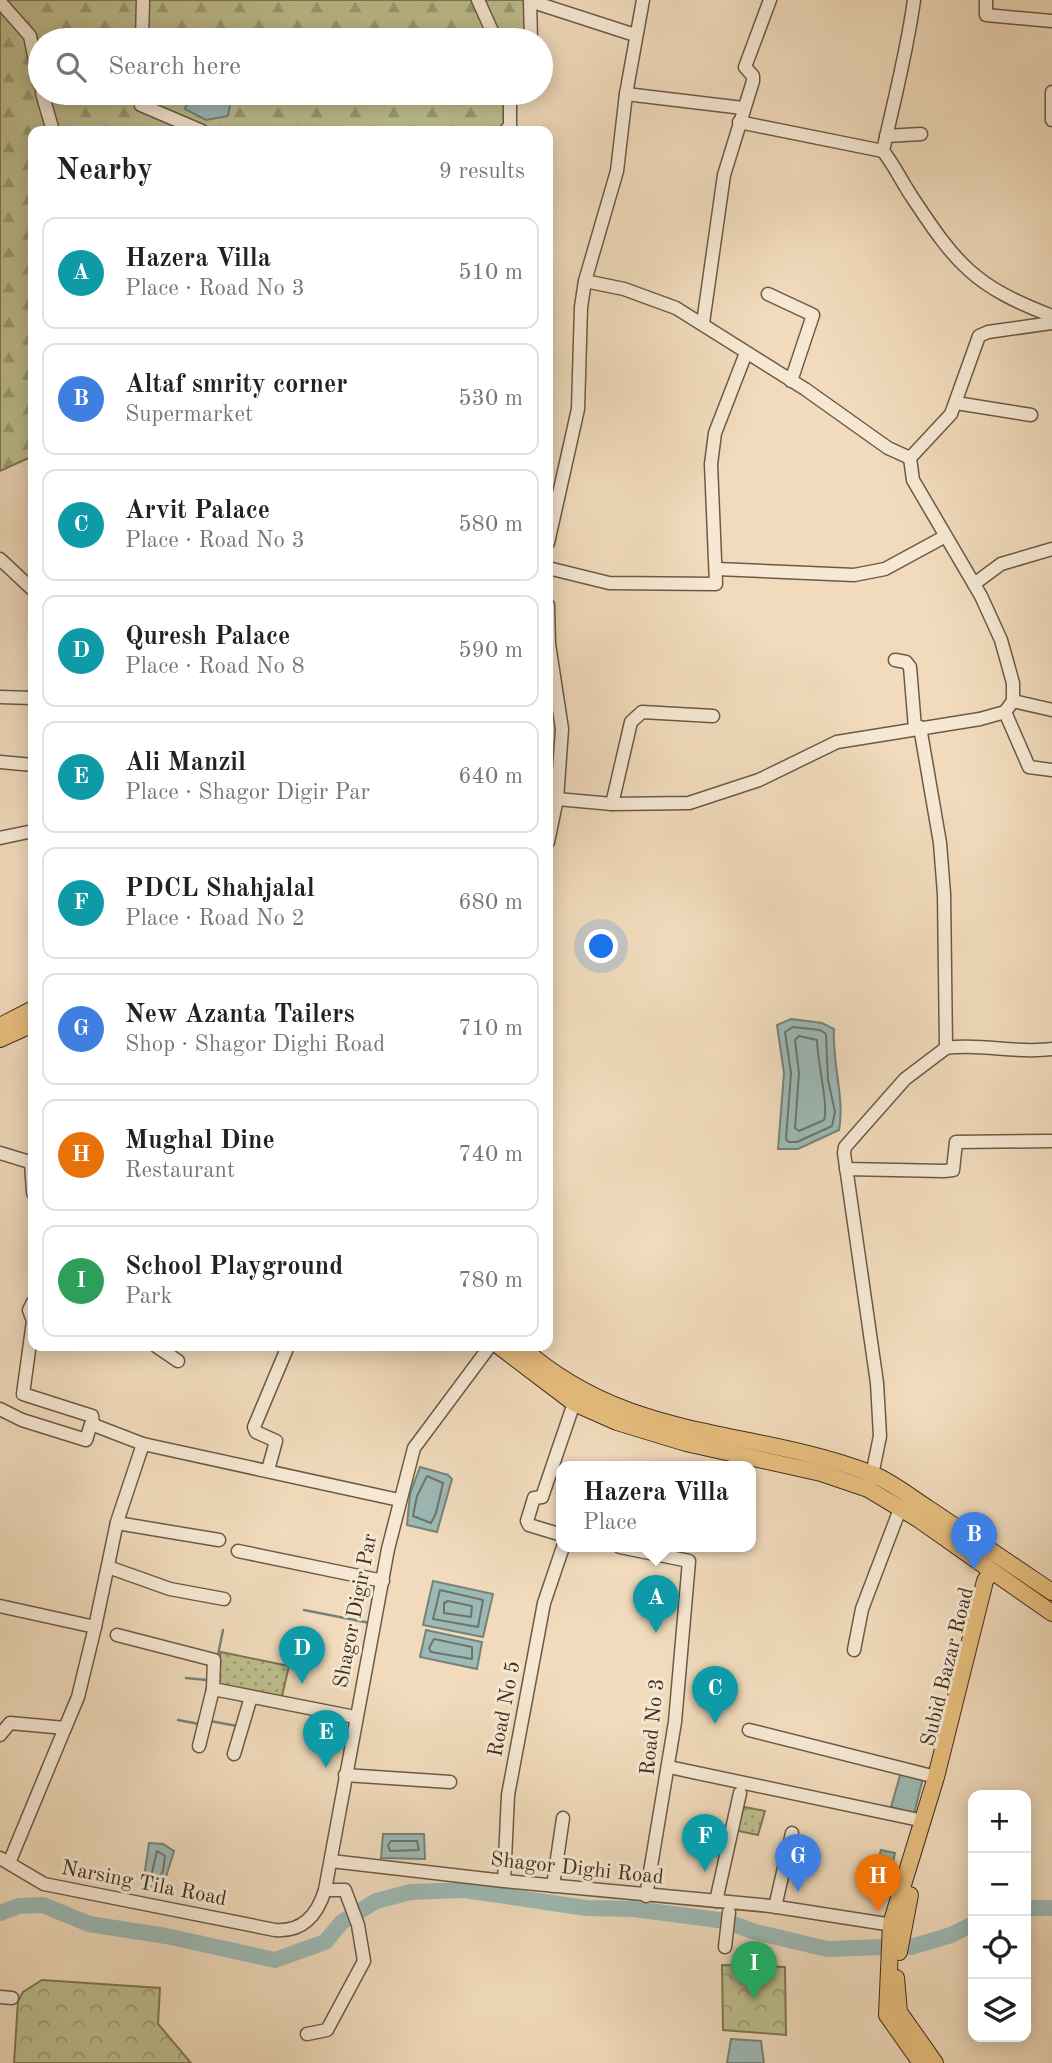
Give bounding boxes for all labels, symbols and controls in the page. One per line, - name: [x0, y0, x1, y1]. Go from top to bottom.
- search box: [28, 28, 553, 105]
- icon: search: [52, 48, 90, 86]
- text: Search here: [108, 54, 241, 80]
- text: Nearby: [56, 156, 153, 186]
- text: 9 results: [439, 160, 525, 183]
- text: Hazera Villa: [125, 246, 271, 272]
- text: A: [72, 261, 90, 284]
- text: 510 m: [458, 261, 523, 284]
- text: Place · Road No 3: [125, 277, 305, 300]
- text: Altaf smrity corner: [125, 372, 348, 398]
- text: B: [73, 387, 89, 410]
- text: 530 m: [458, 387, 523, 410]
- text: Supermarket: [125, 403, 253, 426]
- text: Arvit Palace: [125, 498, 270, 524]
- text: C: [73, 513, 89, 536]
- text: 580 m: [458, 513, 523, 536]
- text: Place · Road No 3: [125, 529, 305, 552]
- text: Quresh Palace: [125, 624, 290, 650]
- text: D: [72, 639, 90, 662]
- text: 590 m: [458, 639, 523, 662]
- text: Place · Road No 8: [125, 655, 305, 678]
- text: Ali Manzil: [125, 750, 246, 776]
- text: E: [73, 765, 89, 788]
- text: 640 m: [458, 765, 523, 788]
- text: Place · Shagor Digir Par: [125, 781, 370, 804]
- text: PDCL Shahjalal: [125, 876, 315, 902]
- text: F: [73, 891, 89, 914]
- text: 680 m: [458, 891, 523, 914]
- text: Place · Road No 2: [125, 907, 305, 930]
- your location: [584, 929, 618, 963]
- text: New Azanta Tailers: [125, 1002, 355, 1028]
- text: G: [73, 1017, 89, 1040]
- text: 710 m: [458, 1017, 523, 1040]
- text: Shop · Shagor Dighi Road: [125, 1033, 385, 1056]
- text: Mughal Dine: [125, 1128, 275, 1154]
- text: H: [72, 1143, 90, 1166]
- text: 740 m: [458, 1143, 523, 1166]
- text: Restaurant: [125, 1159, 235, 1182]
- text: School Playground: [125, 1254, 343, 1280]
- text: I: [76, 1269, 86, 1292]
- text: 780 m: [458, 1269, 523, 1292]
- text: Park: [125, 1285, 172, 1308]
- popup: [556, 1461, 756, 1552]
- text: Hazera Villa: [583, 1480, 729, 1506]
- text: Place: [583, 1511, 637, 1534]
- pin: B: [951, 1512, 997, 1570]
- street label: Shagor Digir Par: [331, 1532, 381, 1690]
- pin: A: [633, 1575, 679, 1633]
- street label: Subid Bazar Road: [918, 1585, 978, 1749]
- pin: D: [279, 1626, 325, 1684]
- street label: Road No 5: [485, 1659, 525, 1759]
- pin: C: [692, 1666, 738, 1724]
- street label: Road No 3: [637, 1678, 669, 1776]
- pin: E: [303, 1710, 349, 1768]
- map controls: [968, 1790, 1031, 2042]
- button: +: [968, 1790, 1031, 1853]
- pin: F: [682, 1814, 728, 1872]
- pin: G: [775, 1834, 821, 1892]
- street label: Shagor Dighi Road: [489, 1849, 665, 1889]
- button: −: [968, 1853, 1031, 1916]
- pin: H: [855, 1854, 901, 1912]
- street label: Narsing Tila Road: [60, 1858, 228, 1910]
- button: locate: [968, 1916, 1031, 1979]
- pin: I: [731, 1941, 777, 1999]
- button: layers: [968, 1979, 1031, 2042]

